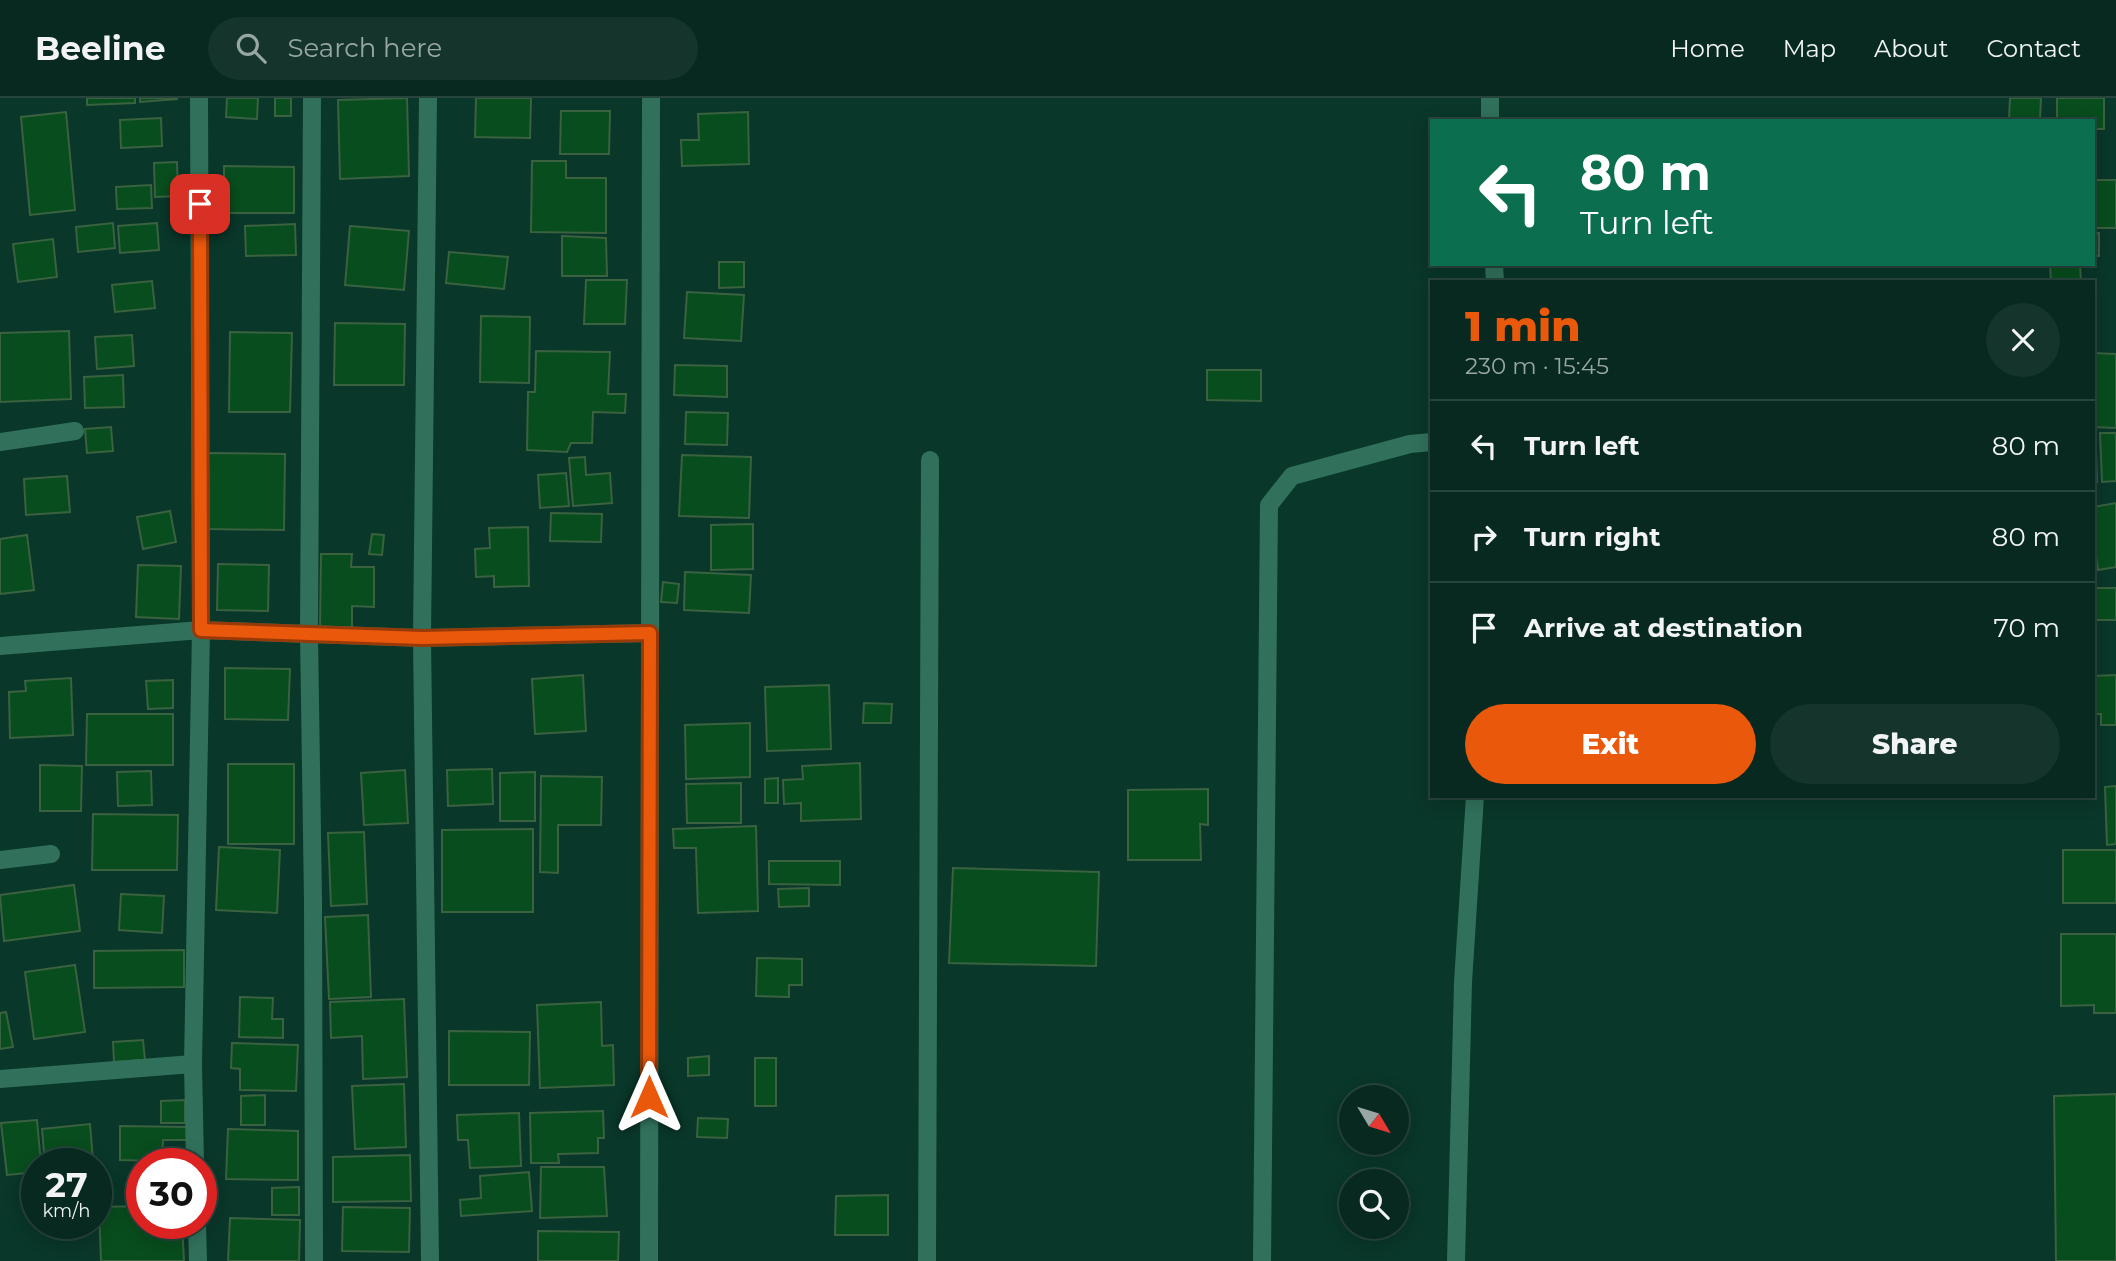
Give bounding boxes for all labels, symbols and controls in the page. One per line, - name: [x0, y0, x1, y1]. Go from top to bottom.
- search box: [208, 17, 698, 80]
- text: Beeline: [35, 28, 166, 68]
- icon: search: [232, 29, 270, 67]
- text: Search here: [288, 32, 442, 64]
- text: Home: [1670, 34, 1745, 63]
- text: Map: [1783, 34, 1836, 63]
- text: About: [1874, 34, 1948, 63]
- text: Contact: [1986, 34, 2081, 63]
- text: 80 m: [1580, 143, 1711, 202]
- icon: left: [1465, 147, 1556, 238]
- pin: [170, 174, 230, 234]
- icon: arrive: [181, 185, 219, 223]
- text: Turn left: [1580, 203, 1714, 242]
- text: 1 min: [1465, 300, 1581, 352]
- button: close: [1986, 303, 2060, 377]
- text: 230 m · 15:45: [1465, 352, 1609, 380]
- icon: left: [1465, 427, 1503, 465]
- text: Turn left: [1524, 430, 1640, 462]
- text: 80 m: [1992, 430, 2060, 462]
- icon: right: [1465, 518, 1503, 556]
- text: Turn right: [1524, 521, 1660, 553]
- text: 80 m: [1992, 521, 2060, 553]
- icon: arrive: [1465, 609, 1503, 647]
- text: Arrive at destination: [1524, 612, 1803, 644]
- text: 70 m: [1994, 612, 2060, 644]
- button: Exit: [1465, 704, 1756, 784]
- button: Share: [1770, 704, 2060, 784]
- position arrow: [612, 1060, 686, 1134]
- north arrow: [1339, 1085, 1409, 1155]
- map controls: [1339, 1085, 1409, 1239]
- speed limit sign: 30: [126, 1148, 217, 1239]
- text: 27: [45, 1163, 88, 1206]
- button: search: [1339, 1169, 1409, 1239]
- text: km/h: [42, 1200, 91, 1222]

